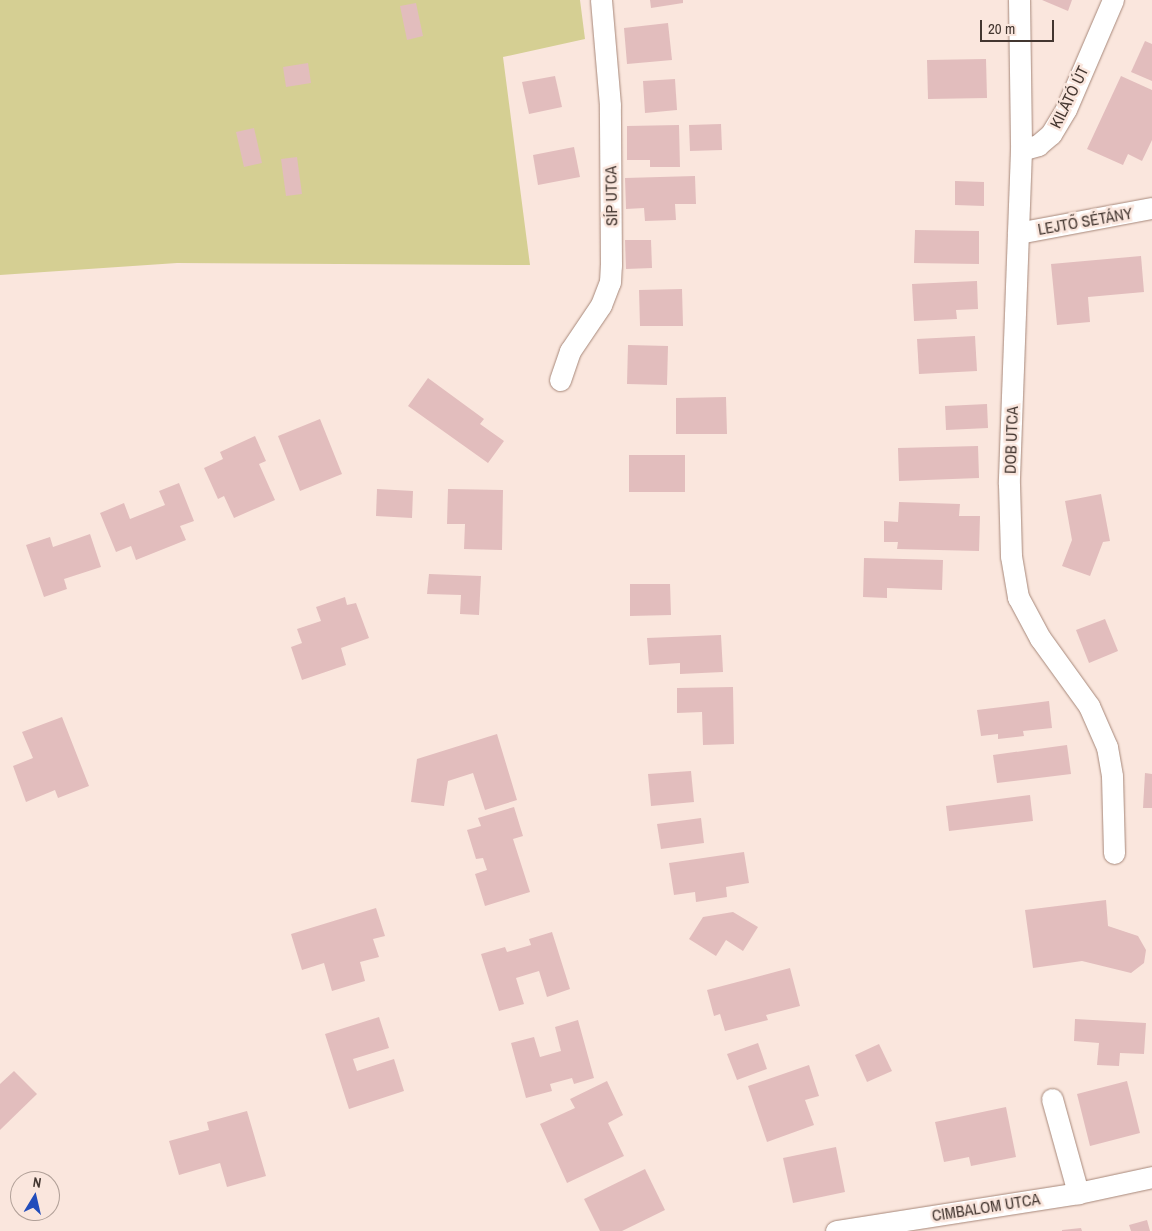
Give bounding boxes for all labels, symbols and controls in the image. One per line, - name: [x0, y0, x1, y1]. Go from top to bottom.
- scale bar: [982, 10, 1056, 42]
- text: 20 m: [988, 18, 1015, 39]
- street label: KILÁTÓ ÚT: [1046, 63, 1092, 131]
- street label: SÍP UTCA: [601, 166, 621, 226]
- street label: LEJTŐ SÉTÁNY: [1036, 203, 1134, 239]
- street label: DOB UTCA: [1000, 406, 1022, 474]
- north arrow: [10, 1171, 60, 1221]
- text: N: [32, 1173, 43, 1192]
- street label: CIMBALOM UTCA: [930, 1189, 1042, 1225]

